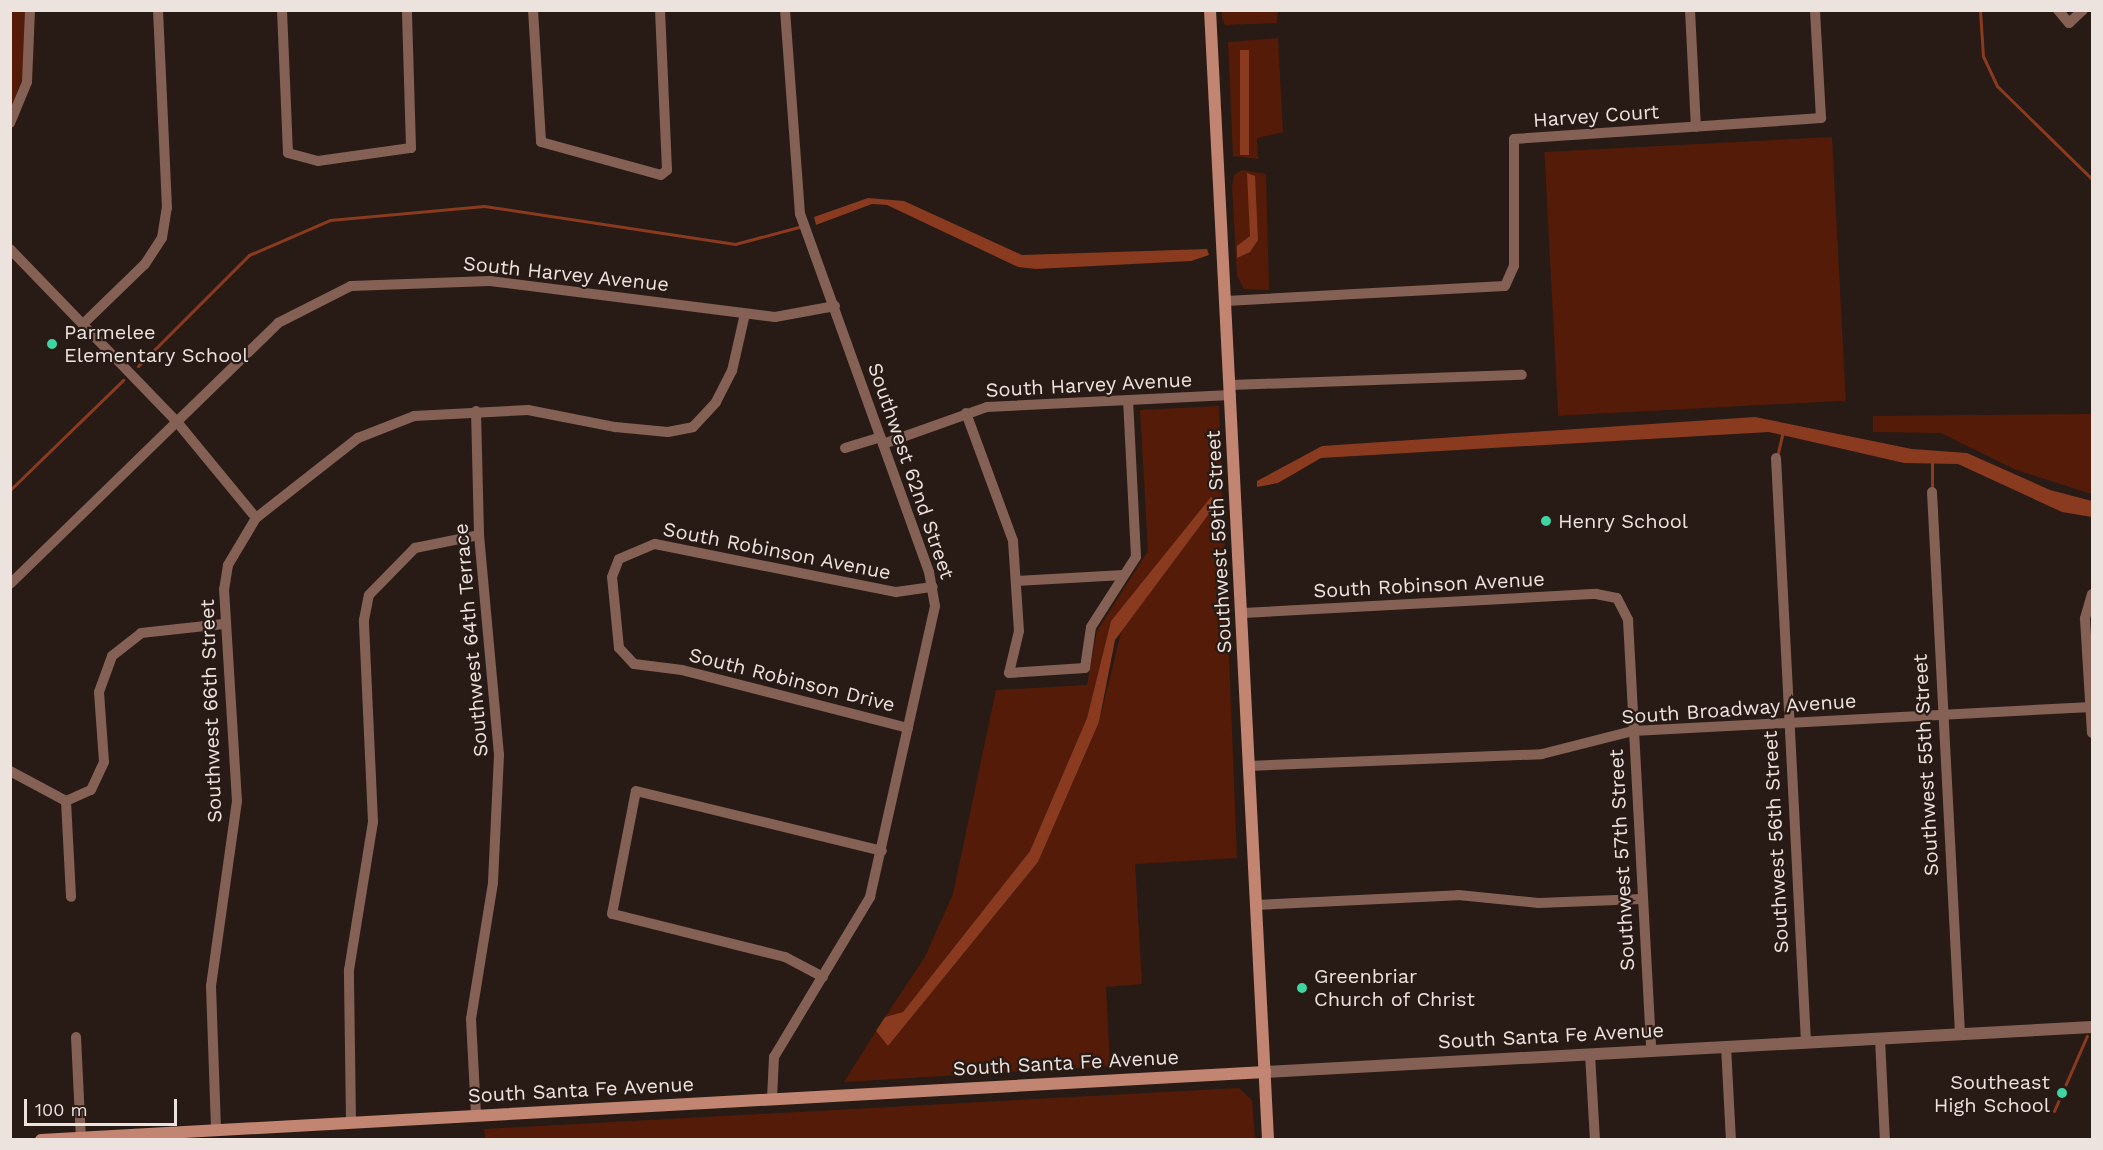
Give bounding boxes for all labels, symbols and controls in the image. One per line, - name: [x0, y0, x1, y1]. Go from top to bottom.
- street label: Harvey Court: [1532, 100, 1660, 132]
- street label: South Harvey Avenue: [461, 251, 671, 297]
- place label: Parmelee Elementary School: [64, 320, 249, 367]
- marker: Parmelee Elementary School: [45, 337, 59, 351]
- street label: Southwest 62nd Street: [863, 360, 959, 582]
- street label: South Harvey Avenue: [984, 368, 1194, 402]
- street label: Southwest 59th Street: [1201, 430, 1237, 654]
- place label: Henry School: [1558, 509, 1688, 533]
- marker: Henry School: [1539, 514, 1553, 528]
- street label: South Robinson Avenue: [661, 517, 893, 585]
- street label: Southwest 64th Terrace: [449, 522, 493, 758]
- street label: South Robinson Avenue: [1312, 567, 1546, 603]
- street label: Southwest 66th Street: [195, 599, 227, 823]
- street label: South Robinson Drive: [687, 643, 897, 717]
- street label: Southwest 55th Street: [1908, 653, 1944, 877]
- street label: South Broadway Avenue: [1620, 689, 1858, 729]
- street label: Southwest 56th Street: [1758, 730, 1794, 954]
- street label: Southwest 57th Street: [1604, 748, 1640, 972]
- place label: Greenbriar Church of Christ: [1314, 964, 1476, 1011]
- marker: Greenbriar Church of Christ: [1295, 981, 1309, 995]
- street label: South Santa Fe Avenue: [1437, 1018, 1665, 1054]
- street label: South Santa Fe Avenue: [952, 1045, 1180, 1081]
- place label: Southeast High School: [1934, 1070, 2050, 1117]
- street label: South Santa Fe Avenue: [467, 1072, 695, 1108]
- marker: Southeast High School: [2055, 1086, 2069, 1100]
- scale bar: [27, 1087, 180, 1125]
- text: 100 m: [35, 1099, 88, 1120]

